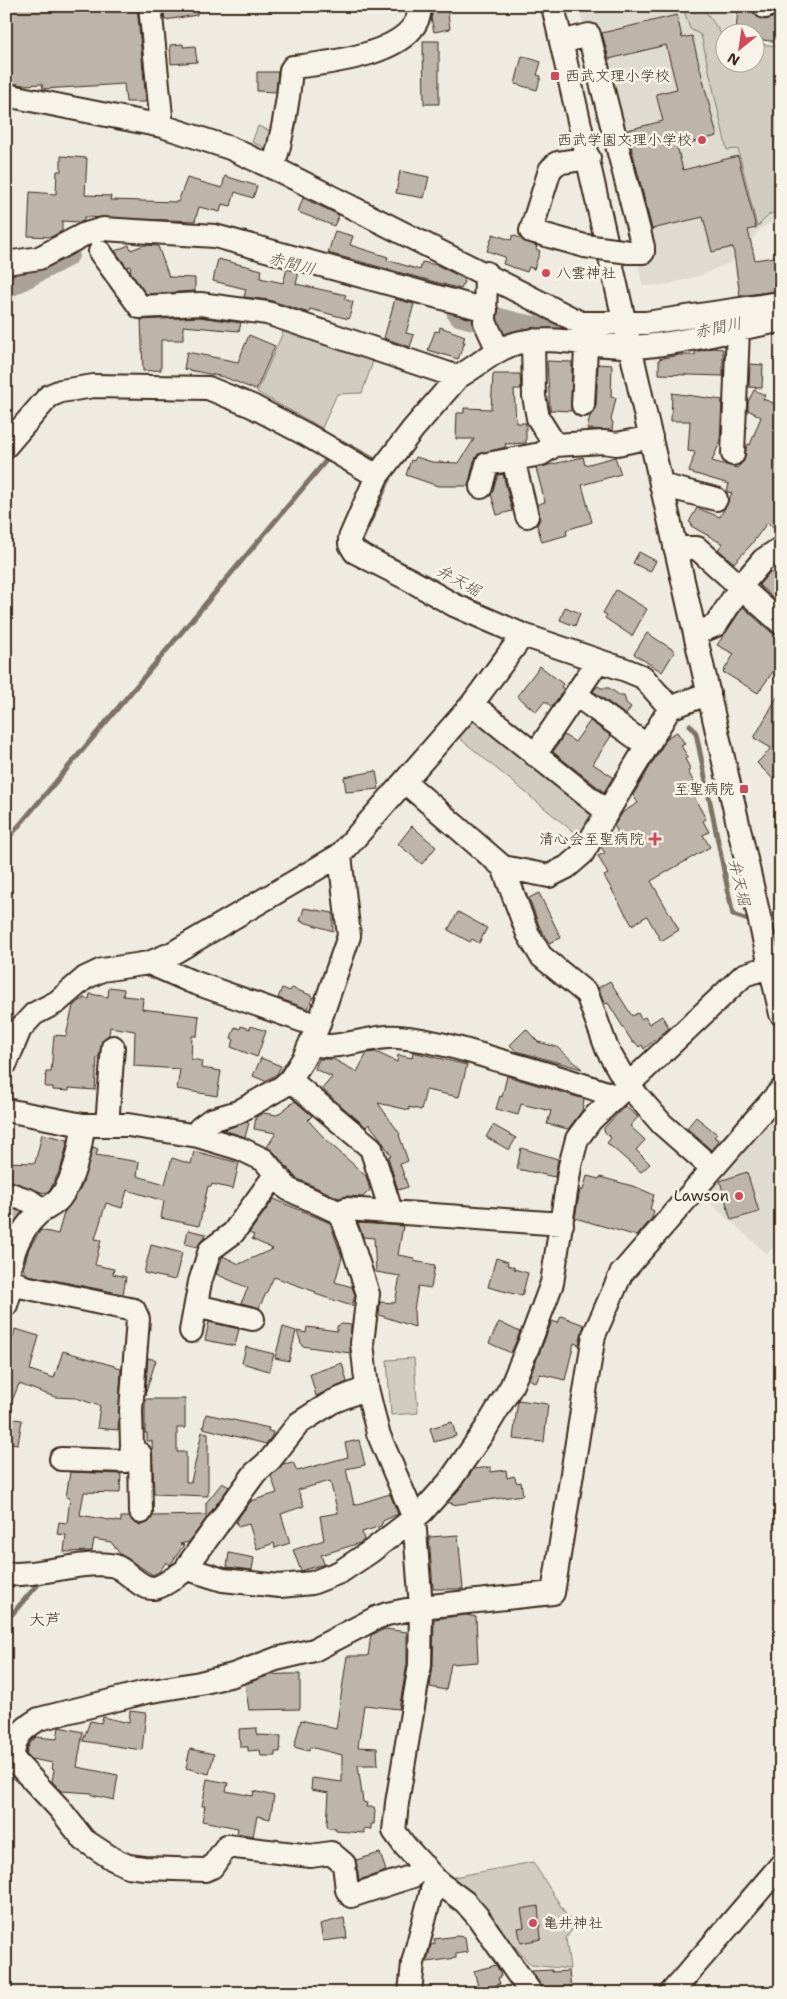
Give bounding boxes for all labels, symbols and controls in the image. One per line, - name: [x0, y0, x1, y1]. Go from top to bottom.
- north arrow: [714, 22, 764, 72]
- text: N: [724, 49, 743, 70]
- place label: 西武文理小学校: [565, 66, 670, 86]
- marker: 西武文理小学校: [549, 70, 561, 82]
- place label: 西武学園文理小学校: [557, 130, 692, 150]
- marker: 西武学園文理小学校: [696, 134, 708, 146]
- water label: 赤間川: [266, 247, 318, 280]
- place label: 八雲神社: [556, 263, 616, 283]
- marker: 八雲神社: [540, 267, 552, 279]
- water label: 赤間川: [692, 312, 744, 343]
- water label: 弁天堀: [433, 560, 486, 602]
- place label: 至聖病院: [674, 779, 734, 799]
- marker: 至聖病院: [738, 783, 750, 795]
- place label: 清心会至聖病院: [539, 829, 644, 849]
- marker: 清心会至聖病院: [648, 832, 662, 846]
- water label: 弁天堀: [724, 856, 755, 909]
- place label: Lawson: [674, 1186, 729, 1206]
- marker: Lawson: [733, 1190, 745, 1202]
- district label: 大芦: [29, 1609, 61, 1630]
- place label: 亀井神社: [543, 1913, 603, 1933]
- marker: 亀井神社: [527, 1917, 539, 1929]

